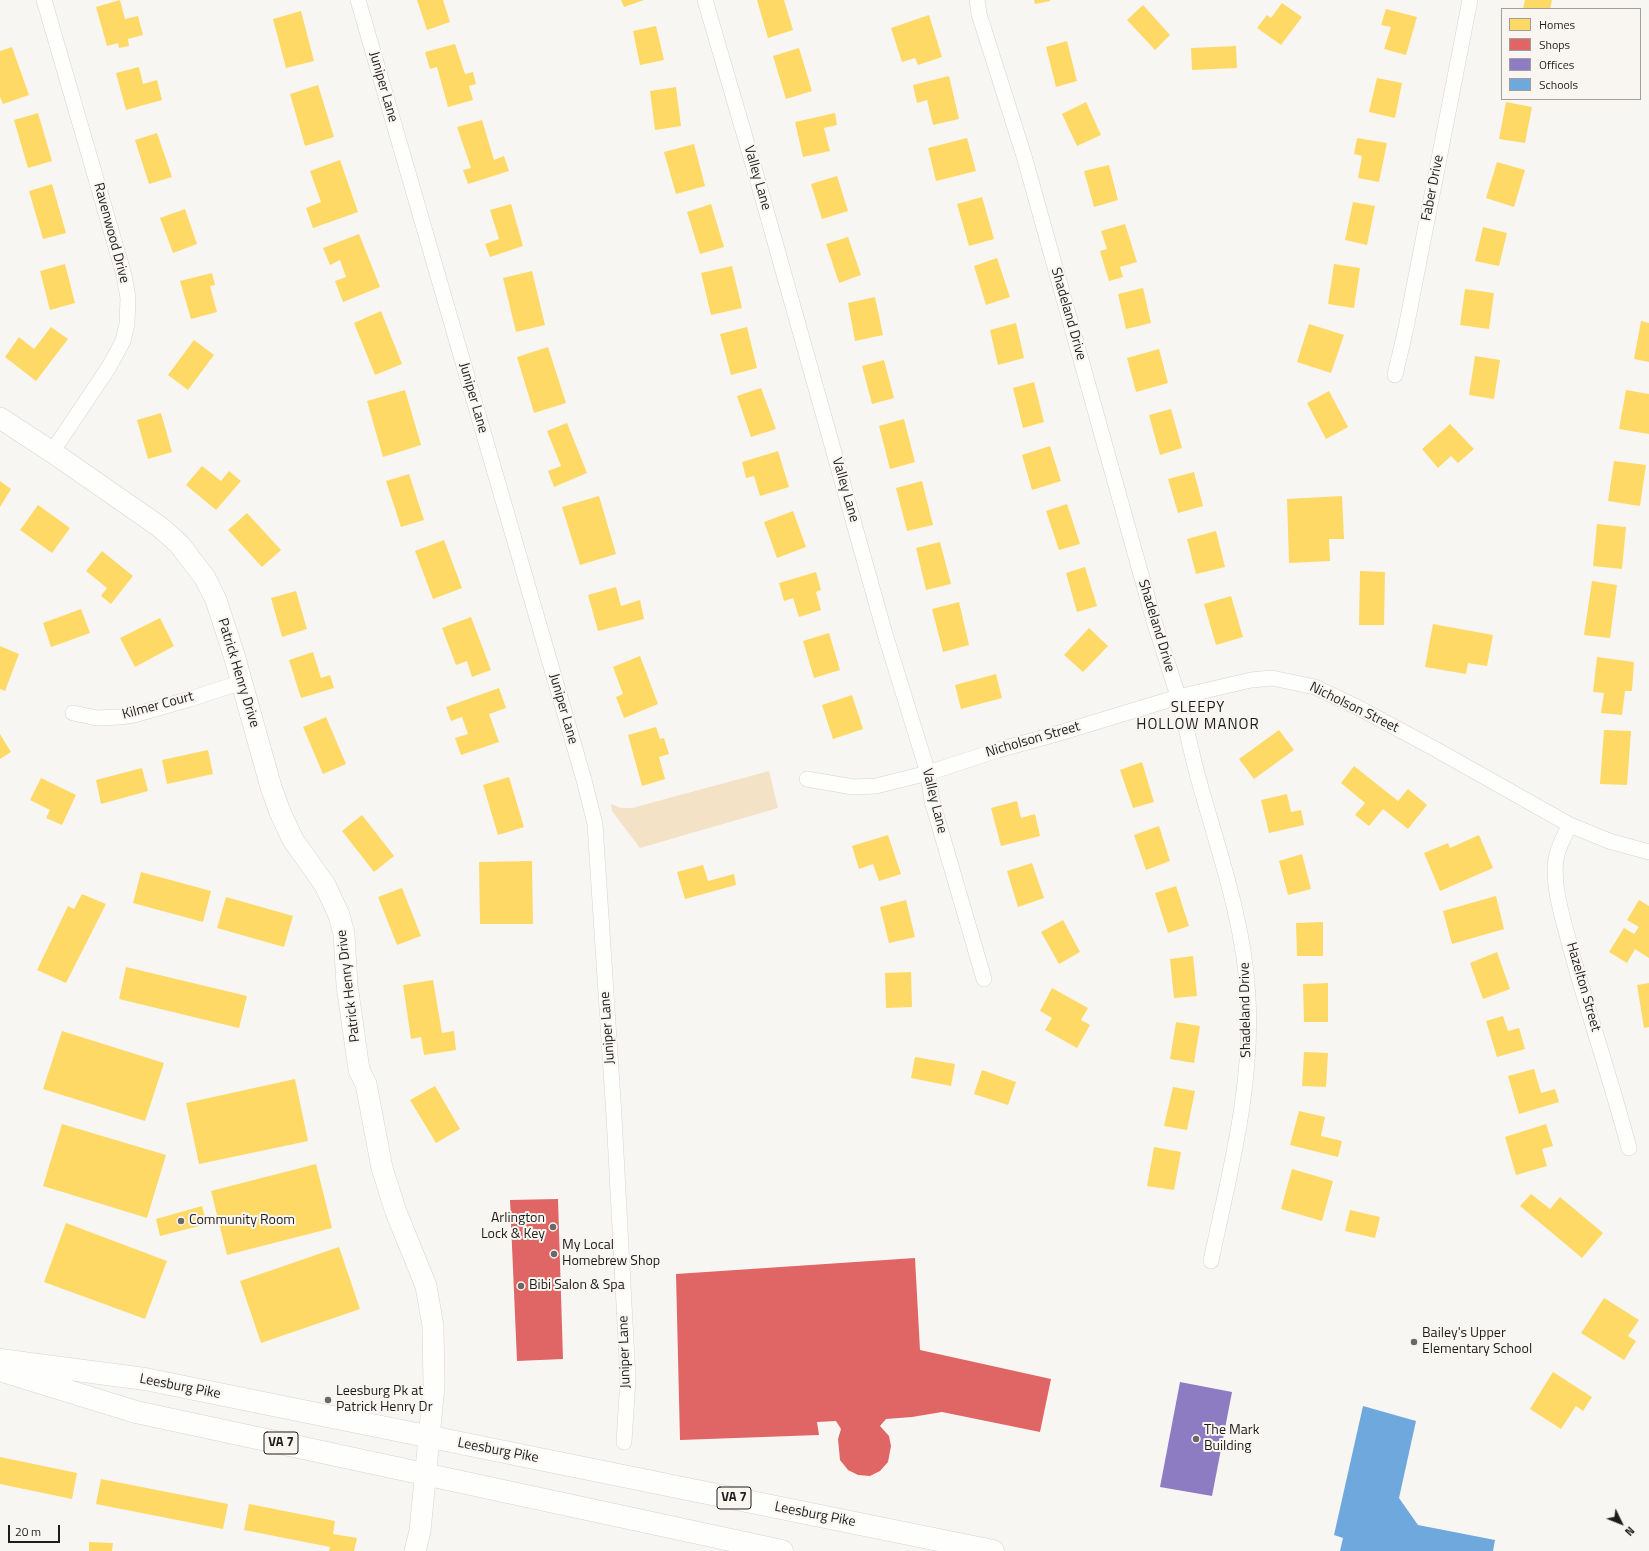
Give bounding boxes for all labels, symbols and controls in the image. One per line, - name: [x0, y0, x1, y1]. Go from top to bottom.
- legend: [1501, 8, 1641, 100]
- text: Homes: [1539, 15, 1575, 34]
- text: Shops: [1539, 35, 1570, 54]
- street label: Juniper Lane: [365, 50, 401, 124]
- text: Offices: [1539, 55, 1574, 74]
- text: Schools: [1539, 75, 1578, 94]
- street label: Valley Lane: [740, 144, 774, 212]
- street label: Faber Drive: [1418, 154, 1448, 222]
- street label: Ravenwood Drive: [90, 181, 132, 285]
- street label: Shadeland Drive: [1047, 266, 1089, 362]
- street label: Juniper Lane: [455, 361, 491, 435]
- street label: Valley Lane: [828, 456, 862, 524]
- street label: Shadeland Drive: [1134, 578, 1178, 674]
- street label: Patrick Henry Drive: [213, 616, 263, 730]
- street label: Juniper Lane: [545, 672, 581, 746]
- street label: Nicholson Street: [1307, 679, 1401, 737]
- street label: Kilmer Court: [121, 688, 195, 724]
- district label: SLEEPY HOLLOW MANOR: [1136, 699, 1260, 734]
- street label: Nicholson Street: [984, 719, 1082, 761]
- street label: Valley Lane: [918, 767, 950, 835]
- street label: Patrick Henry Drive: [334, 929, 364, 1043]
- street label: Hazelton Street: [1562, 940, 1604, 1034]
- street label: Shadeland Drive: [1237, 962, 1255, 1058]
- street label: Juniper Lane: [597, 991, 619, 1065]
- place label: Arlington Lock & Key: [481, 1211, 545, 1244]
- place label: Community Room: [189, 1213, 295, 1229]
- marker: Community Room: [176, 1216, 186, 1226]
- marker: Arlington Lock & Key: [548, 1222, 558, 1232]
- place label: My Local Homebrew Shop: [562, 1238, 660, 1270]
- marker: My Local Homebrew Shop: [549, 1249, 559, 1259]
- place label: Bibi Salon & Spa: [529, 1278, 625, 1294]
- marker: Bibi Salon & Spa: [516, 1281, 526, 1291]
- street label: Juniper Lane: [615, 1315, 635, 1389]
- place label: Bailey's Upper Elementary School: [1422, 1326, 1532, 1358]
- marker: Bailey's Upper Elementary School: [1409, 1337, 1419, 1347]
- street label: Leesburg Pike: [138, 1371, 222, 1403]
- place label: Leesburg Pk at Patrick Henry Dr: [336, 1384, 432, 1416]
- marker: Leesburg Pk at Patrick Henry Dr: [323, 1395, 333, 1405]
- place label: The Mark Building: [1204, 1423, 1259, 1456]
- road number: VA 7: [264, 1432, 298, 1454]
- marker: The Mark Building: [1191, 1434, 1201, 1444]
- street label: Leesburg Pike: [456, 1435, 540, 1467]
- road number: VA 7: [717, 1487, 751, 1509]
- street label: Leesburg Pike: [773, 1499, 857, 1531]
- north arrow: [1601, 1503, 1641, 1543]
- scale bar: [10, 1517, 62, 1543]
- text: 20 m: [15, 1522, 41, 1541]
- text: N: [1621, 1523, 1638, 1539]

